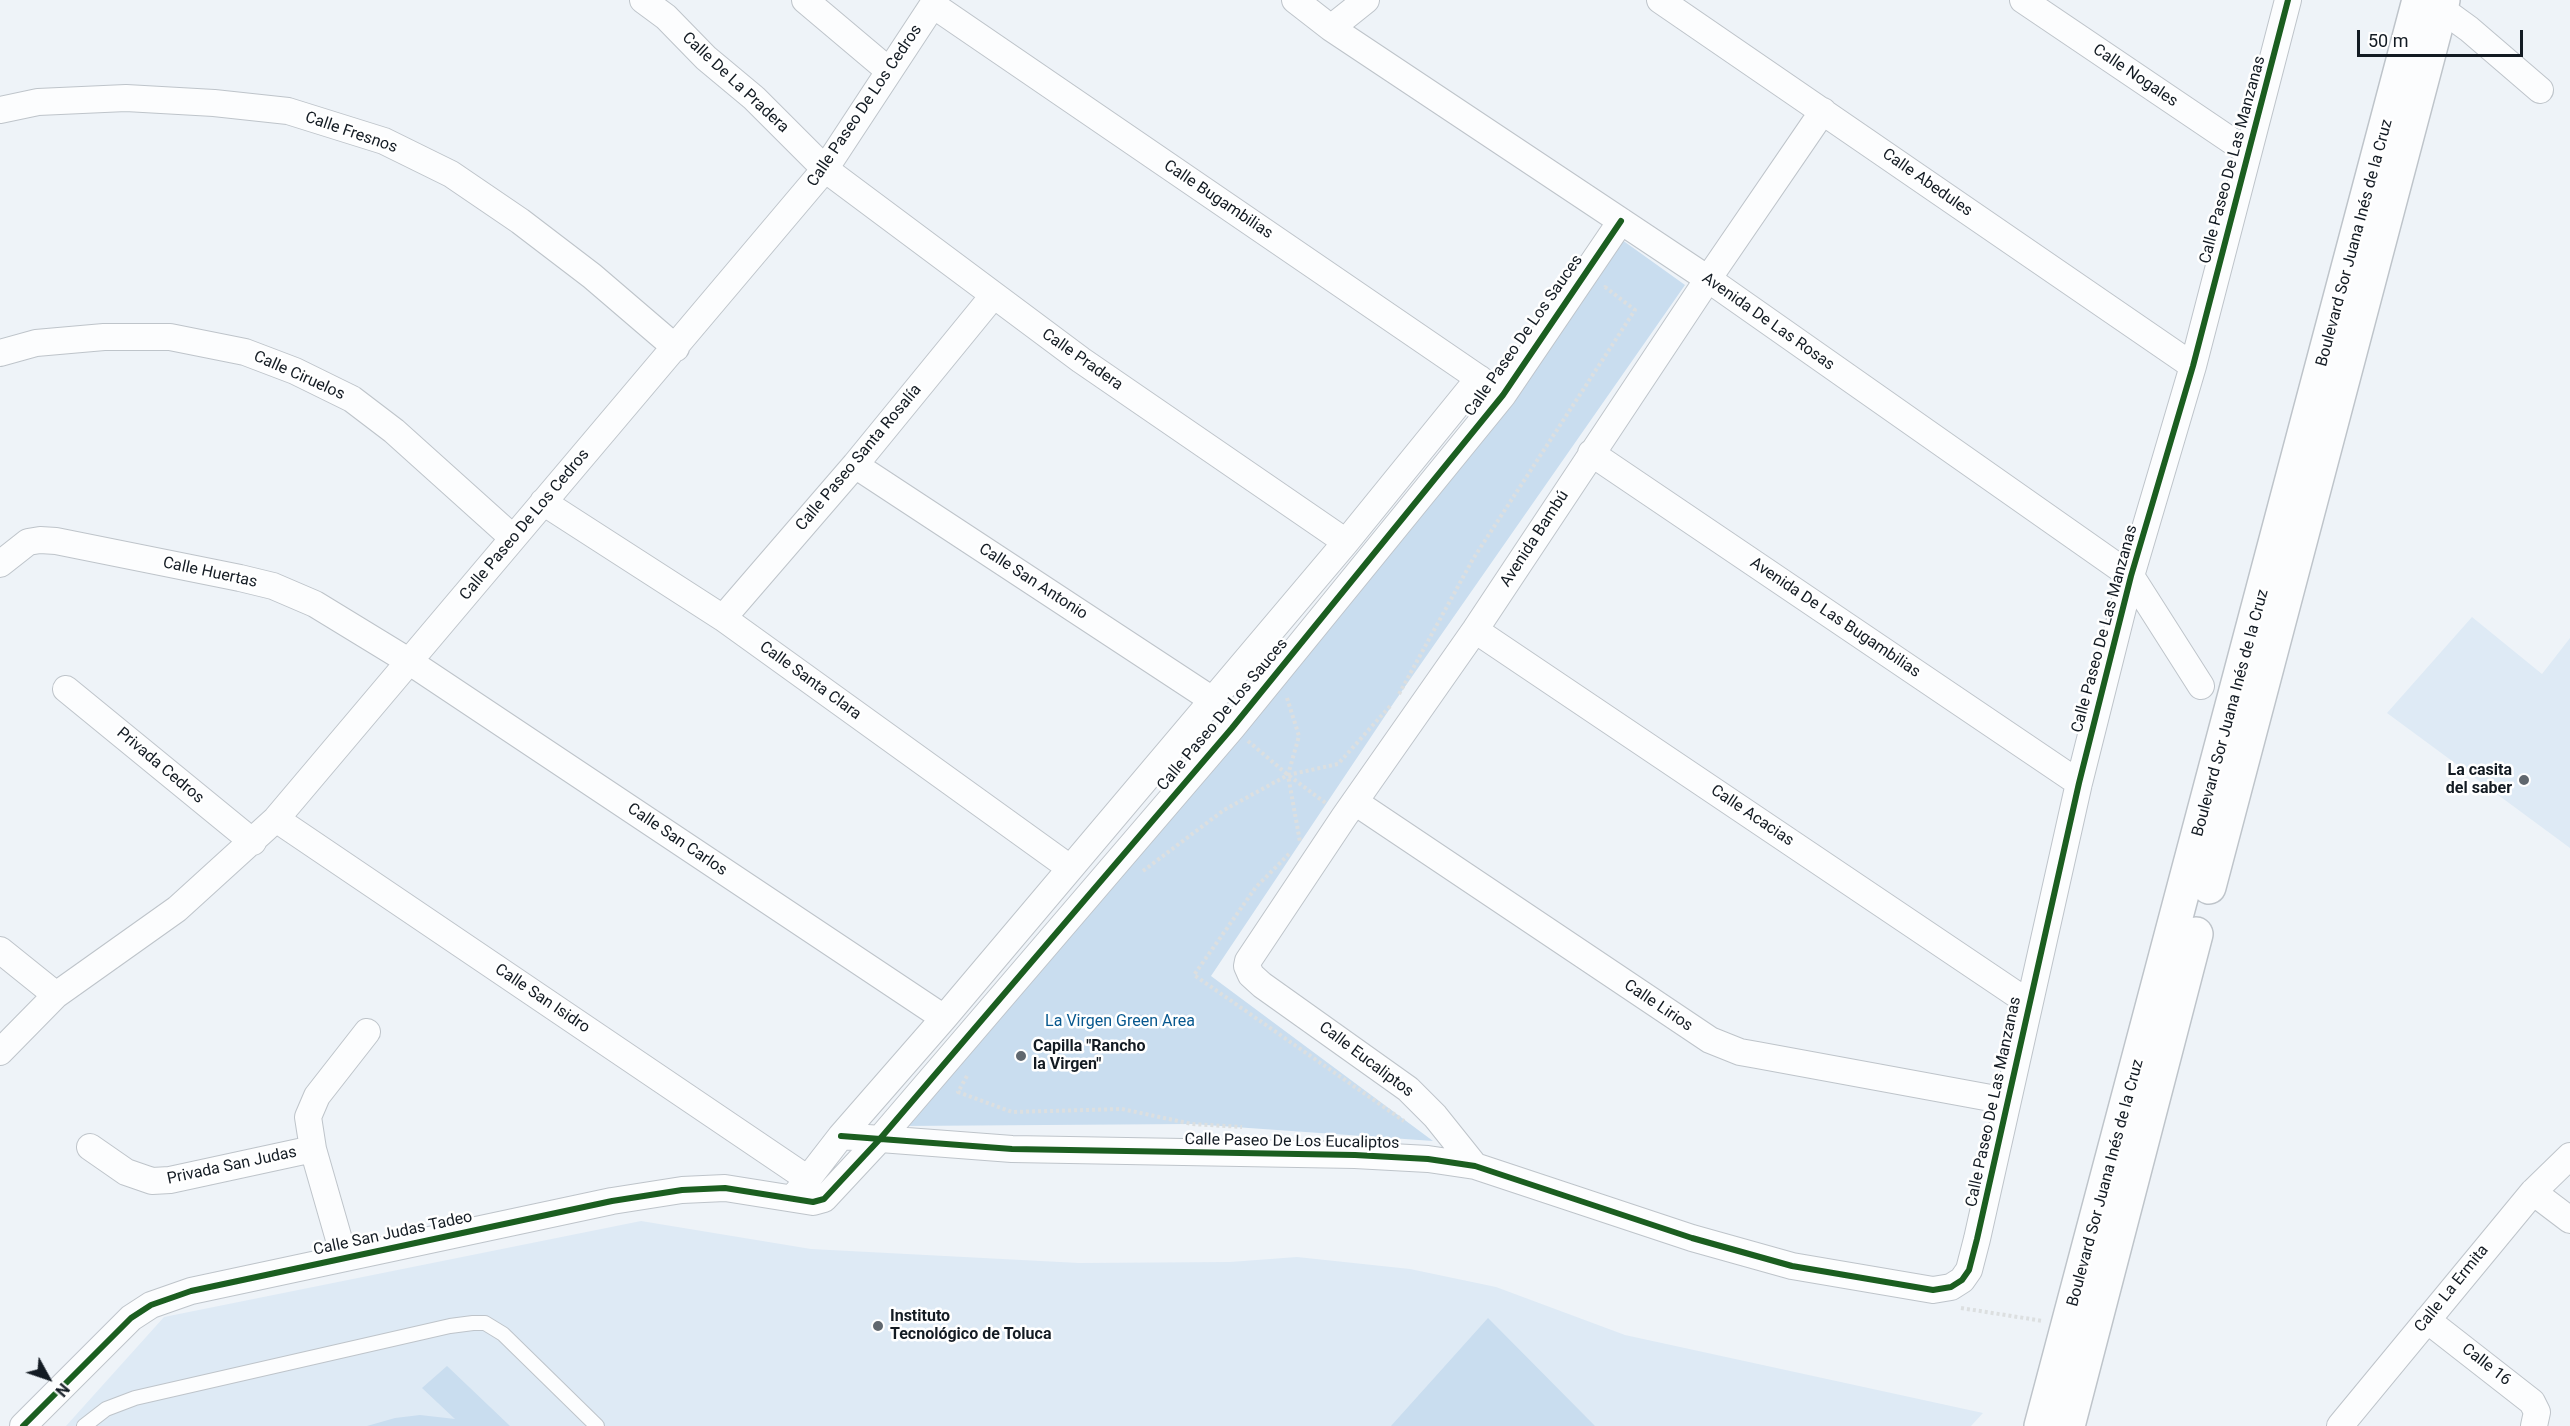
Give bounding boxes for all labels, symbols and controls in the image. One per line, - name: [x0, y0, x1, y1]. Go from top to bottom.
- scale bar: [2360, 18, 2526, 56]
- street label: Calle Paseo De Los Cedros: [804, 21, 926, 191]
- street label: Calle De La Pradera: [678, 29, 792, 137]
- text: 50 m: [2368, 30, 2408, 51]
- street label: Calle Nogales: [2089, 41, 2181, 111]
- street label: Calle Paseo De Las Manzanas: [2196, 54, 2270, 266]
- street label: Calle Fresnos: [302, 108, 400, 158]
- street label: Boulevard Sor Juana Inés de la Cruz: [2313, 117, 2397, 369]
- street label: Calle Abedules: [1878, 145, 1976, 221]
- street label: Calle Bugambilias: [1160, 156, 1276, 244]
- street label: Calle Paseo De Los Sauces: [1461, 251, 1587, 421]
- street label: Avenida De Las Rosas: [1698, 269, 1838, 375]
- street label: Calle Pradera: [1038, 325, 1126, 395]
- street label: Calle Ciruelos: [250, 347, 348, 405]
- street label: Calle Paseo Santa Rosalía: [792, 381, 926, 535]
- street label: Calle Paseo De Los Cedros: [456, 446, 594, 604]
- street label: Avenida Bambú: [1497, 487, 1573, 591]
- street label: Calle Paseo De Las Manzanas: [2068, 523, 2142, 735]
- street label: Calle San Antonio: [975, 540, 1091, 624]
- street label: Calle Huertas: [161, 554, 259, 592]
- street label: Avenida De Las Bugambilias: [1746, 554, 1924, 682]
- street label: Boulevard Sor Juana Inés de la Cruz: [2189, 587, 2273, 839]
- street label: Calle Paseo De Los Sauces: [1154, 635, 1292, 795]
- street label: Calle Santa Clara: [755, 638, 865, 724]
- street label: Privada Cedros: [112, 724, 208, 808]
- place label: La casita del saber: [2446, 761, 2512, 799]
- marker: La casita del saber: [2517, 773, 2531, 787]
- street label: Calle Acacias: [1707, 781, 1797, 851]
- street label: Calle San Carlos: [623, 800, 731, 880]
- street label: Calle San Isidro: [491, 960, 593, 1038]
- street label: Calle Lirios: [1620, 976, 1696, 1036]
- street label: Calle Paseo De Las Manzanas: [1962, 995, 2026, 1209]
- park label: La Virgen Green Area: [1045, 1012, 1195, 1032]
- street label: Calle Eucaliptos: [1315, 1018, 1417, 1102]
- place label: Capilla "Rancho la Virgen": [1033, 1037, 1145, 1075]
- marker: Capilla "Rancho la Virgen": [1014, 1049, 1028, 1063]
- street label: Boulevard Sor Juana Inés de la Cruz: [2064, 1057, 2148, 1309]
- street label: Calle Paseo De Los Eucaliptos: [1184, 1131, 1400, 1153]
- street label: Privada San Judas: [165, 1143, 299, 1189]
- street label: Calle San Judas Tadeo: [312, 1208, 474, 1260]
- street label: Calle La Ermita: [2411, 1241, 2493, 1337]
- place label: Instituto Tecnológico de Toluca: [890, 1307, 1051, 1345]
- marker: Instituto Tecnológico de Toluca: [871, 1319, 885, 1333]
- street label: Calle 16: [2457, 1340, 2515, 1390]
- north arrow: [18, 1348, 78, 1408]
- text: N: [51, 1379, 73, 1400]

